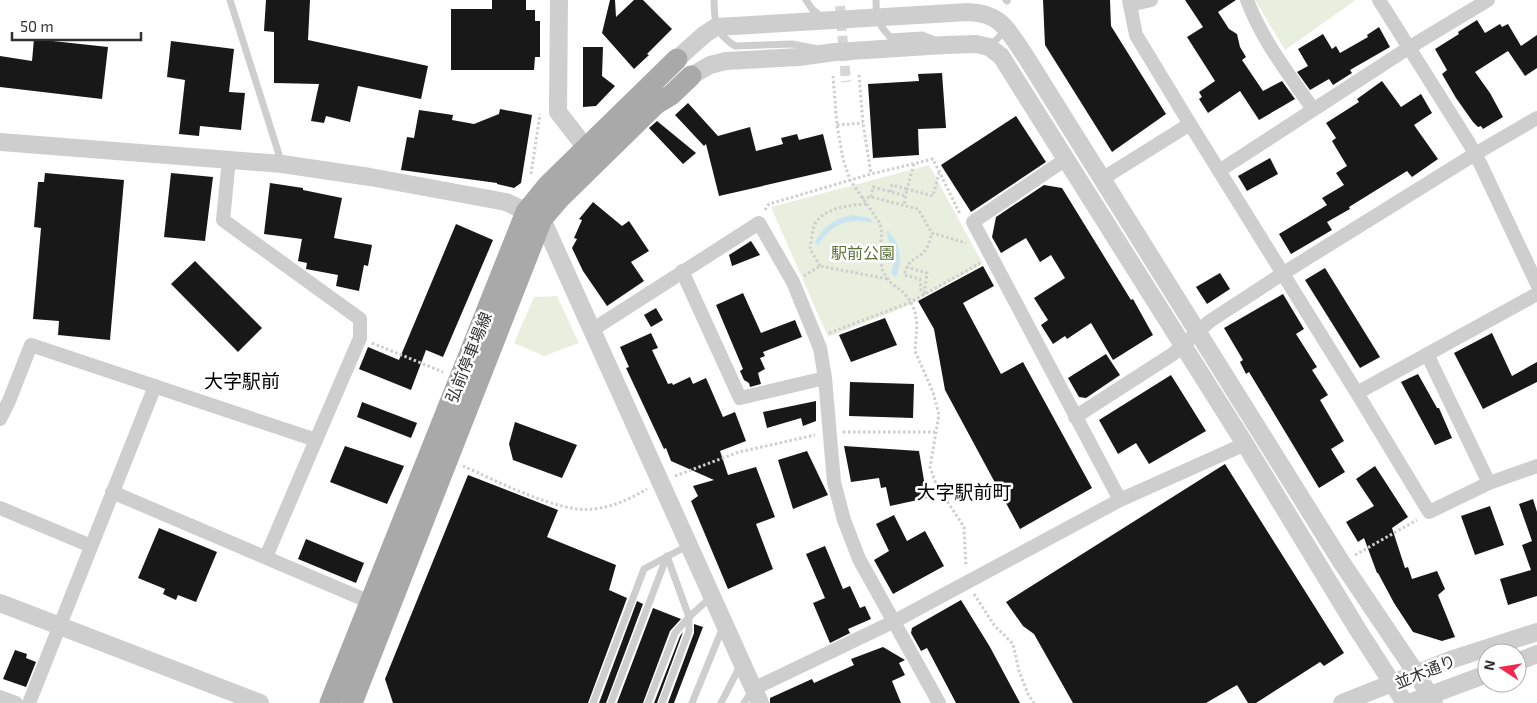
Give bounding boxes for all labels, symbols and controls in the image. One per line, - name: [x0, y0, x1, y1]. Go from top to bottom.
- scale bar: [12, 10, 141, 42]
- text: 50 m: [20, 17, 54, 35]
- park label: 駅前公園: [831, 243, 895, 262]
- street label: 弘前停車場線: [441, 309, 495, 405]
- district label: 大字駅前: [204, 369, 280, 392]
- district label: 大字駅前町: [916, 480, 1012, 503]
- north arrow: [1477, 643, 1527, 693]
- street label: 並木通り: [1392, 650, 1458, 692]
- text: N: [1479, 658, 1498, 672]

